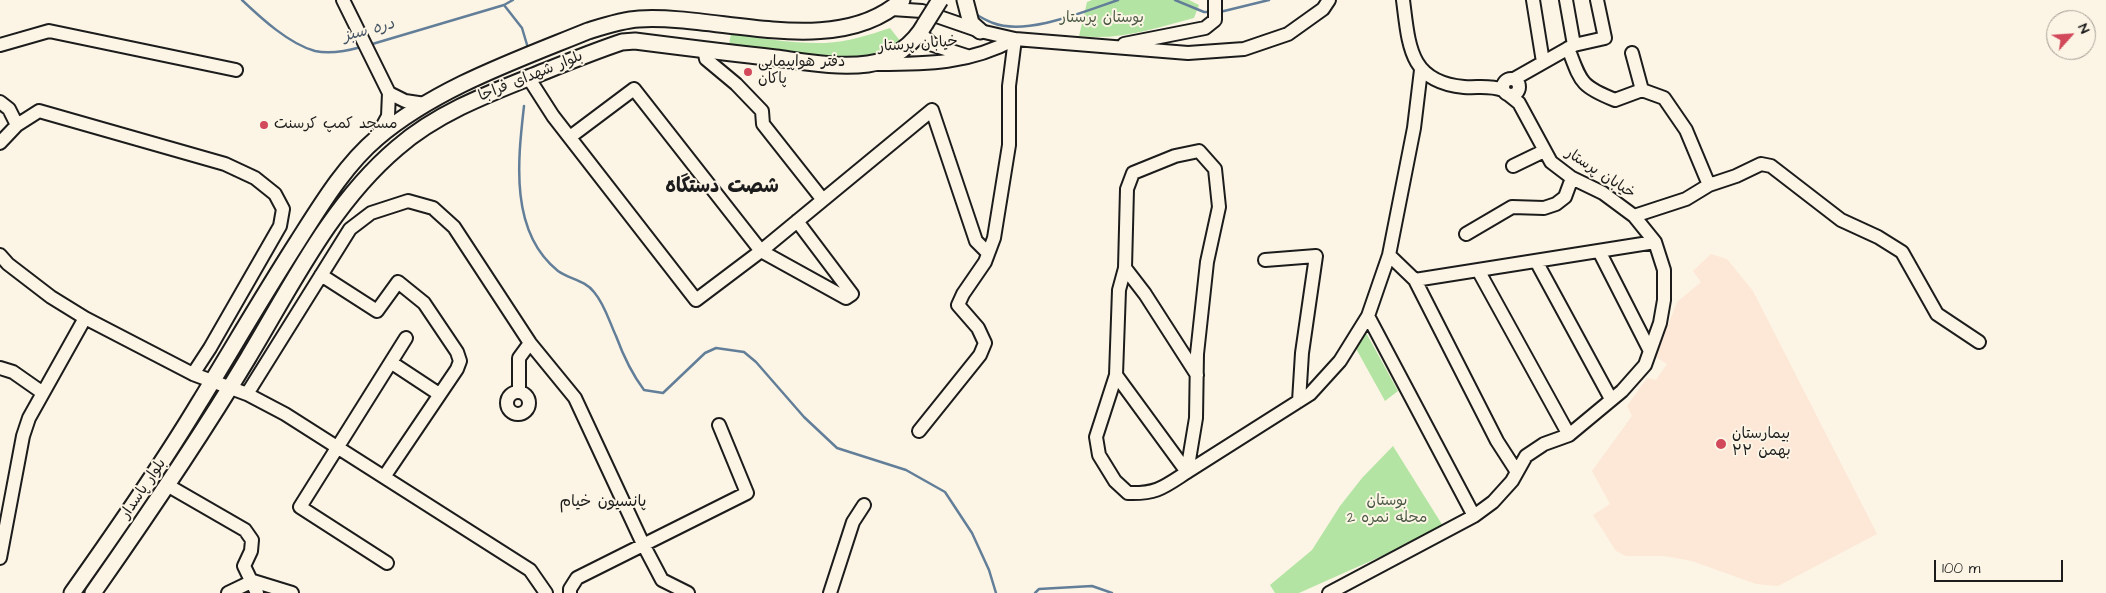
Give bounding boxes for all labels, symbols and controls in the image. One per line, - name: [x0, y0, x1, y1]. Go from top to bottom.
- park label: بوستان پرستار: [1060, 10, 1144, 28]
- north arrow: [2046, 10, 2096, 60]
- water label: دره سبز: [341, 15, 397, 47]
- text: N: [2073, 21, 2094, 37]
- street label: خیابان پرستار: [878, 33, 958, 57]
- street label: بلوار شهدای فراجا: [476, 48, 586, 106]
- place label: دفتر هواپیمایی پاکان: [758, 54, 845, 89]
- marker: دفتر هواپیمایی پاکان: [742, 66, 754, 78]
- place label: مسجد کمپ کرسنت: [274, 116, 397, 134]
- marker: مسجد کمپ کرسنت: [258, 119, 270, 131]
- street label: خیابان پرستار: [1562, 145, 1638, 203]
- district label: شصت دستگاه: [665, 176, 779, 200]
- place label: بیمارستان ۲۲ بهمن: [1732, 426, 1791, 461]
- marker: بیمارستان ۲۲ بهمن: [1714, 437, 1728, 451]
- street label: بلوار پاسدار: [117, 455, 171, 523]
- district label: پانسیون خیام: [560, 493, 646, 513]
- park label: بوستان محله نمره 2: [1347, 493, 1427, 528]
- scale bar: [1936, 550, 2065, 582]
- text: 100 m: [1942, 558, 1981, 579]

